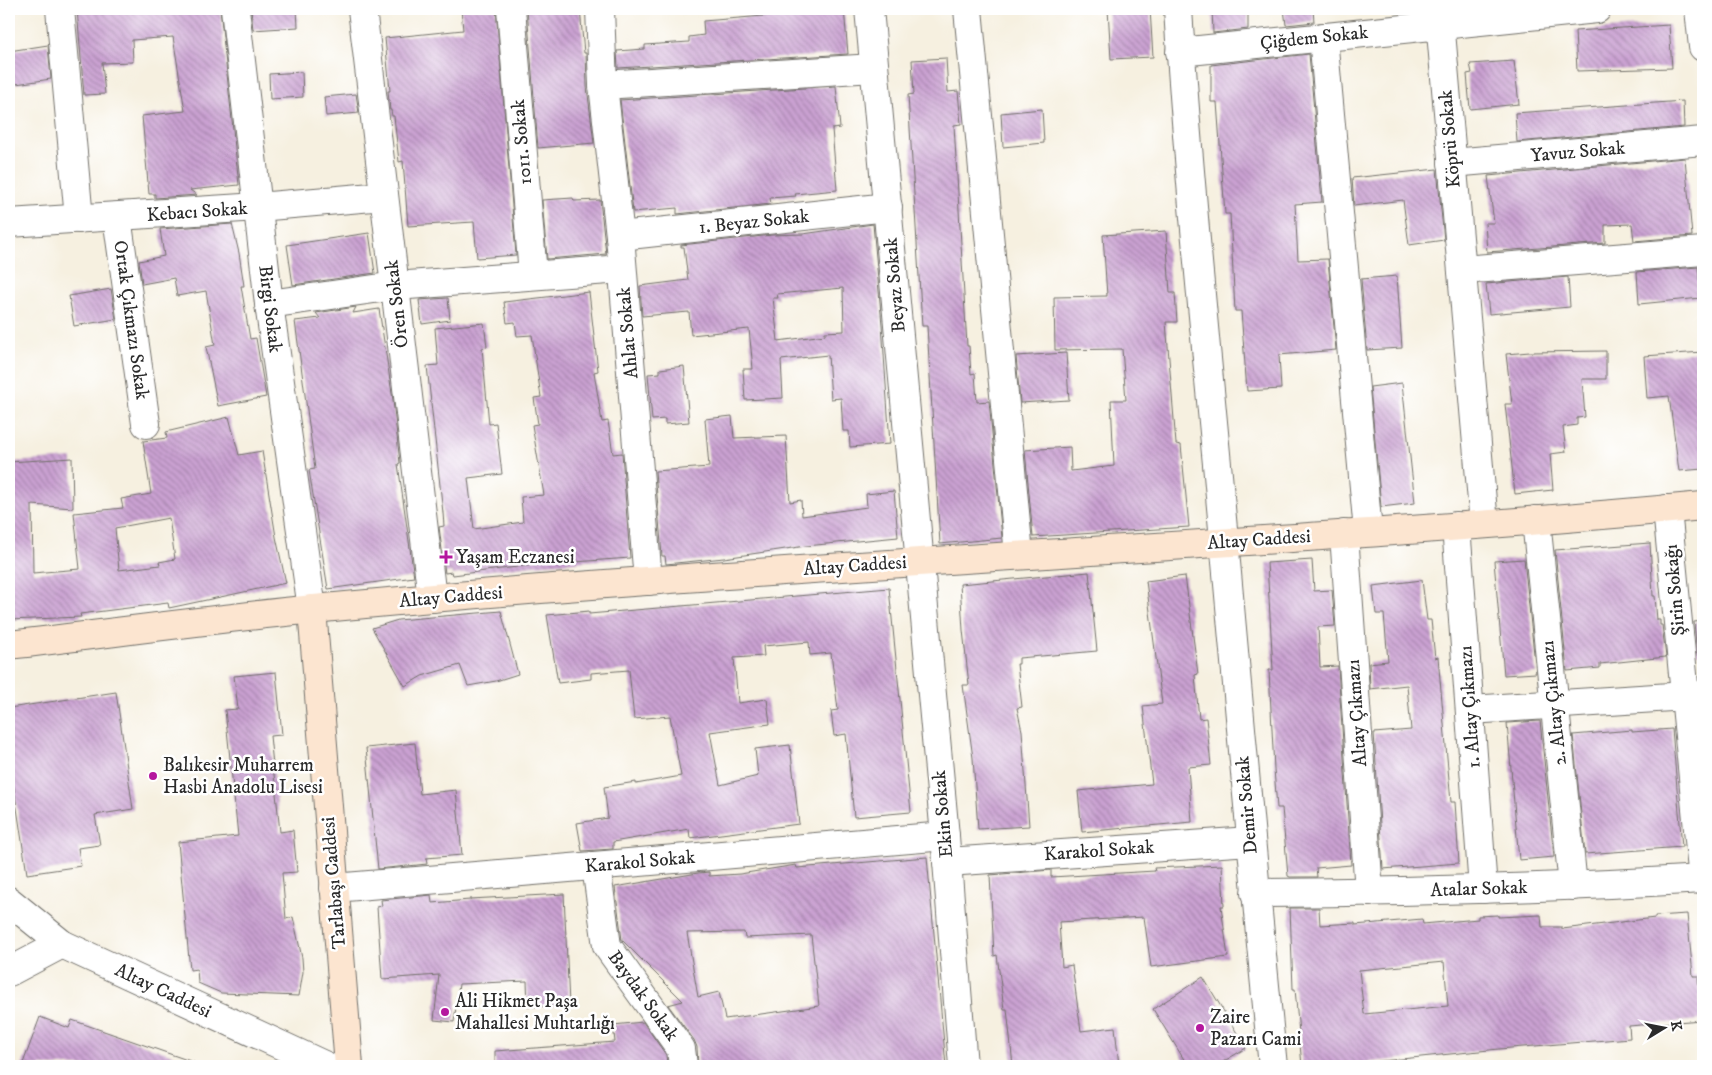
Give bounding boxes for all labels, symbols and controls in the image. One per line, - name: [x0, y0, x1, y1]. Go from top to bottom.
- street label: Çiğdem Sokak: [1259, 21, 1370, 55]
- street label: Köprü Sokak: [1434, 89, 1466, 189]
- street label: 1011. Sokak: [507, 98, 537, 186]
- street label: Yavuz Sokak: [1530, 136, 1627, 168]
- street label: Kebacı Sokak: [146, 197, 249, 227]
- street label: 1. Beyaz Sokak: [698, 205, 811, 239]
- street label: Beyaz Sokak: [879, 236, 911, 333]
- street label: Ortak Çıkmazı Sokak: [108, 239, 154, 402]
- street label: Ören Sokak: [379, 258, 414, 349]
- street label: Birgi Sokak: [253, 264, 287, 355]
- street label: Ahlat Sokak: [612, 286, 643, 380]
- street label: Altay Caddesi: [1206, 525, 1312, 555]
- street label: Şirin Sokağı: [1660, 543, 1690, 637]
- place label: Yaşam Eczanesi: [456, 546, 575, 569]
- marker: Yaşam Eczanesi: [440, 551, 452, 563]
- street label: Altay Caddesi: [802, 551, 908, 581]
- street label: Altay Caddesi: [398, 581, 504, 613]
- street label: 2. Altay Çıkmazı: [1536, 639, 1572, 767]
- street label: 1. Altay Çıkmazı: [1454, 645, 1486, 769]
- street label: Altay Çıkmazı: [1342, 659, 1372, 767]
- place label: Balıkesir Muharrem Hasbi Anadolu Lisesi: [163, 754, 323, 799]
- street label: Demir Sokak: [1231, 754, 1263, 855]
- street label: Ekin Sokak: [928, 769, 958, 859]
- marker: Balıkesir Muharrem Hasbi Anadolu Lisesi: [147, 770, 159, 782]
- street label: Tarlabaşı Caddesi: [317, 816, 351, 950]
- street label: Karakol Sokak: [1043, 836, 1156, 866]
- street label: Karakol Sokak: [584, 846, 697, 878]
- street label: Atalar Sokak: [1430, 876, 1529, 902]
- street label: Baydak Sokak: [603, 946, 684, 1046]
- street label: Altay Caddesi: [111, 959, 215, 1023]
- place label: Ali Hikmet Paşa Mahallesi Muhtarlığı: [455, 990, 615, 1035]
- north arrow: [1640, 1002, 1690, 1052]
- marker: Ali Hikmet Paşa Mahallesi Muhtarlığı: [439, 1006, 451, 1018]
- place label: Zaire Pazarı Cami: [1210, 1006, 1301, 1051]
- text: K: [1666, 1020, 1686, 1033]
- marker: Zaire Pazarı Cami: [1194, 1022, 1206, 1034]

